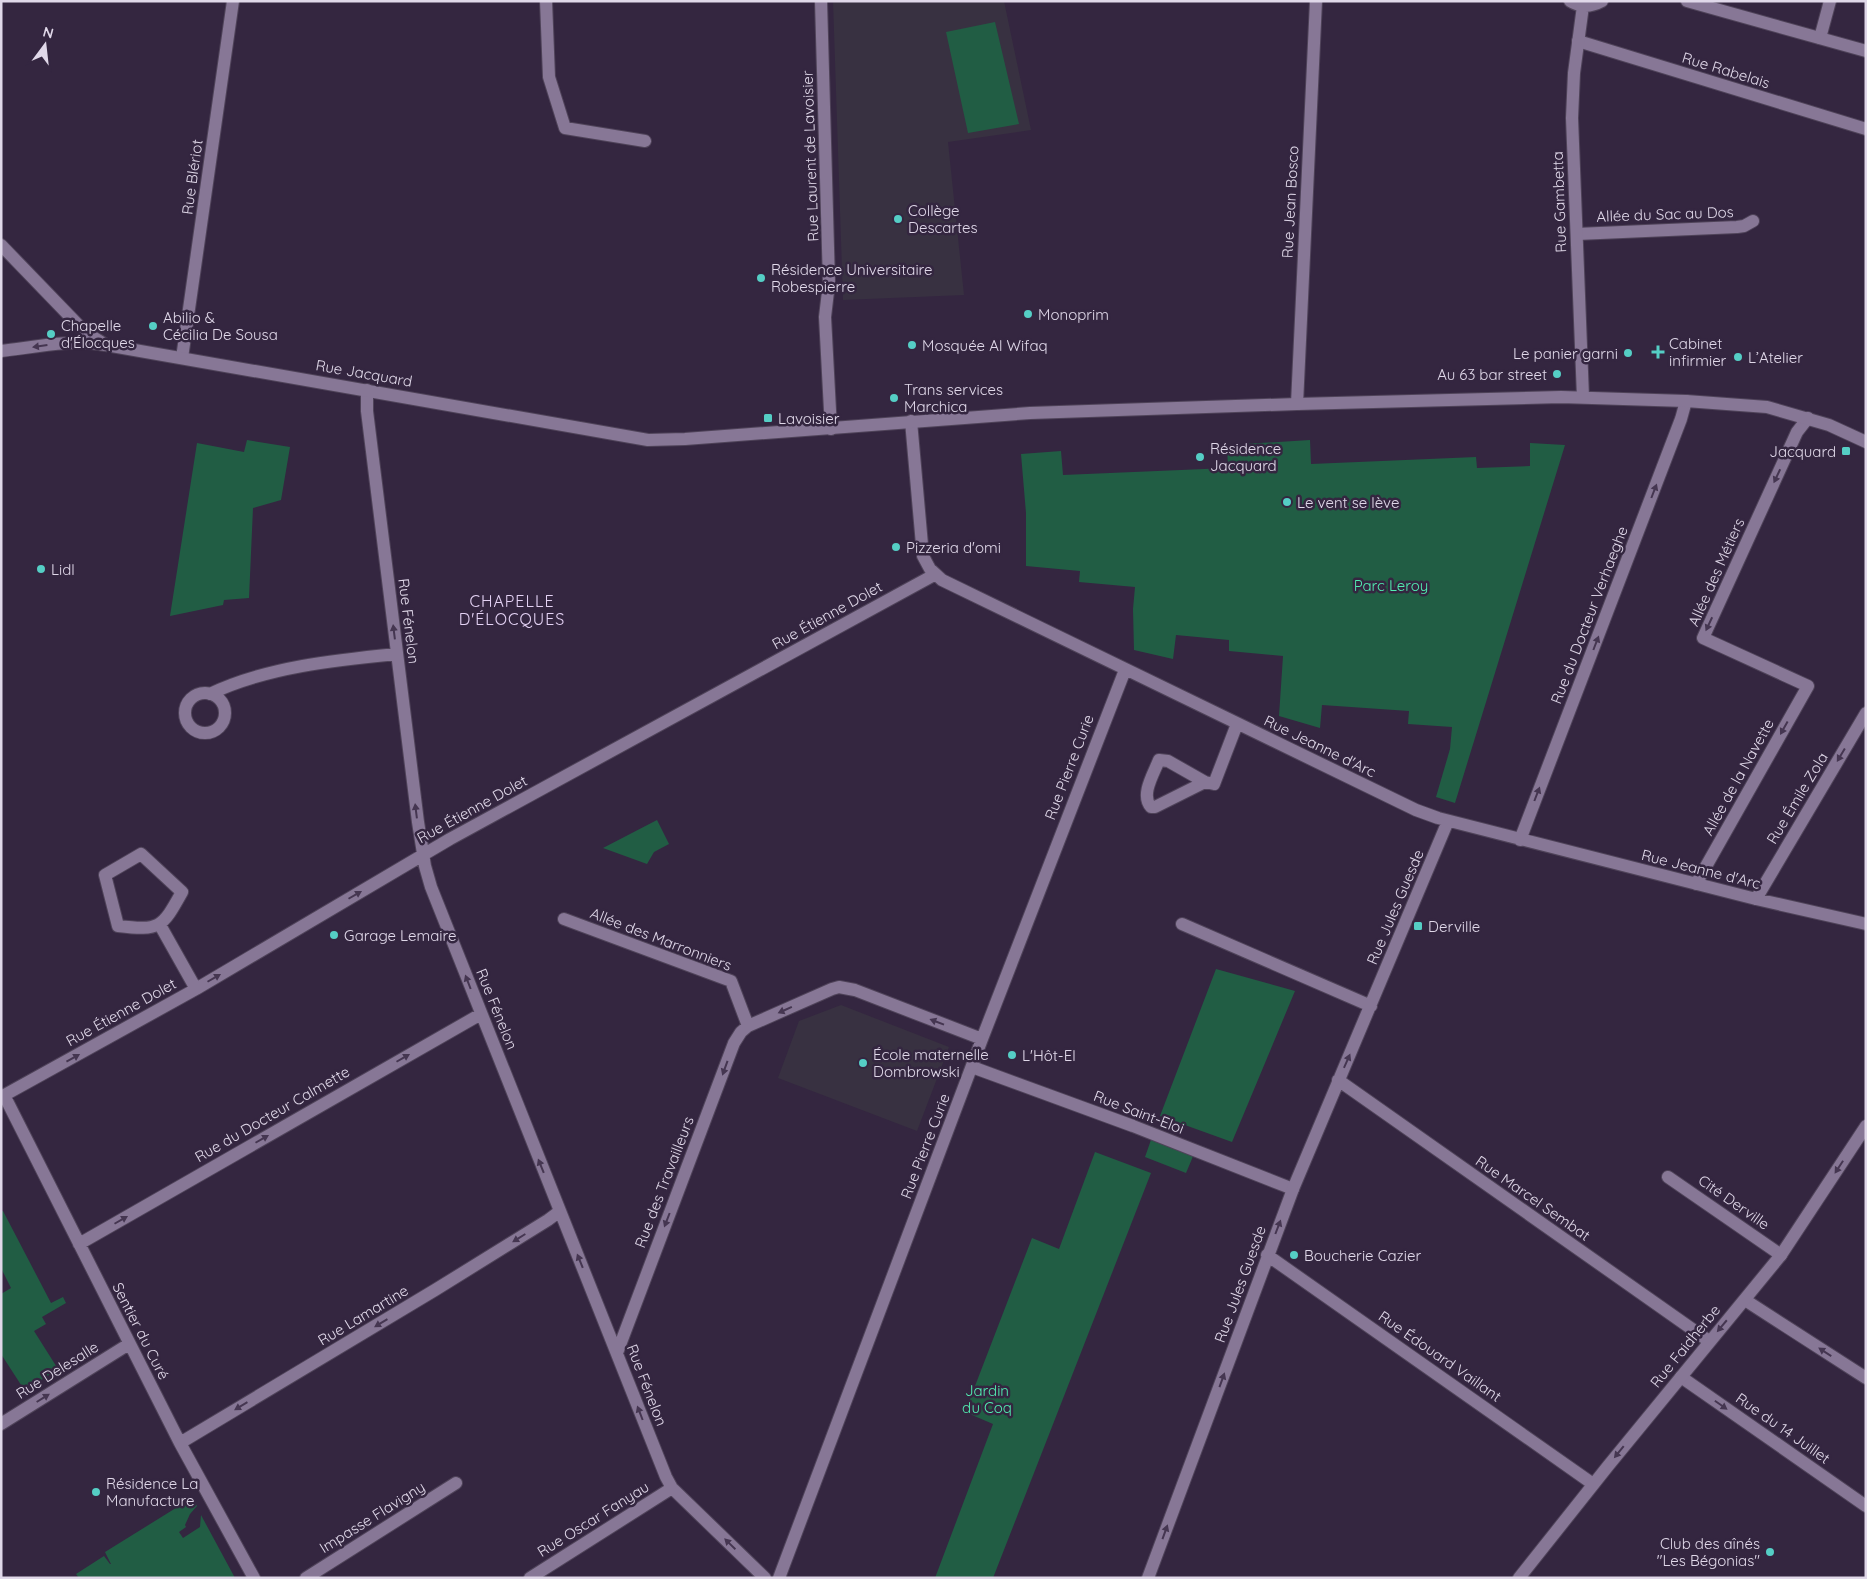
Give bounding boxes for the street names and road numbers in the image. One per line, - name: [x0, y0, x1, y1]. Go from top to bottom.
- street label: Rue Rabelais: [1680, 48, 1772, 92]
- street label: Rue Laurent de Lavoisier: [798, 70, 822, 242]
- street label: Rue Blériot: [177, 138, 207, 216]
- street label: Rue Jean Bosco: [1278, 145, 1302, 259]
- street label: Rue Gambetta: [1548, 151, 1570, 253]
- street label: Allée du Sac au Dos: [1596, 202, 1734, 226]
- street label: Rue Jacquard: [314, 355, 414, 391]
- street label: Allée des Métiers: [1684, 515, 1748, 629]
- street label: Rue du Docteur Verhaeghe: [1546, 523, 1632, 707]
- street label: Rue Fénelon: [394, 577, 424, 665]
- street label: Rue Étienne Dolet: [769, 577, 885, 653]
- street label: Rue Jeanne d'Arc: [1261, 711, 1379, 781]
- street label: Rue Pierre Curie: [1040, 712, 1098, 822]
- street label: Allée de la Navette: [1698, 715, 1778, 839]
- street label: Rue Émile Zola: [1762, 749, 1832, 847]
- street label: Rue Étienne Dolet: [414, 771, 530, 847]
- street label: Rue Jeanne d'Arc: [1639, 845, 1763, 893]
- street label: Rue Jules Guesde: [1362, 847, 1428, 967]
- street label: Allée des Marronniers: [588, 903, 734, 975]
- street label: Rue Fénelon: [472, 966, 522, 1052]
- street label: Rue Étienne Dolet: [63, 974, 179, 1050]
- street label: Rue du Docteur Calmette: [191, 1062, 353, 1166]
- street label: Rue Saint-Eloi: [1091, 1086, 1187, 1138]
- street label: Rue Pierre Curie: [896, 1091, 954, 1201]
- street label: Rue des Travailleurs: [630, 1114, 698, 1250]
- street label: Rue Marcel Sembat: [1472, 1151, 1594, 1245]
- street label: Cité Derville: [1695, 1170, 1773, 1234]
- street label: Rue Jules Guesde: [1210, 1223, 1270, 1345]
- street label: Sentier du Curé: [108, 1279, 174, 1383]
- street label: Rue Lamartine: [314, 1281, 412, 1349]
- street label: Rue Faidherbe: [1646, 1301, 1724, 1391]
- street label: Rue Édouard Vaillant: [1375, 1306, 1505, 1406]
- street label: Rue Delesalle: [12, 1337, 102, 1403]
- street label: Rue Fénelon: [623, 1341, 671, 1429]
- street label: Rue du 14 Juillet: [1732, 1388, 1834, 1468]
- street label: Impasse Flavigny: [316, 1477, 428, 1557]
- street label: Rue Oscar Fanyau: [534, 1477, 652, 1561]

